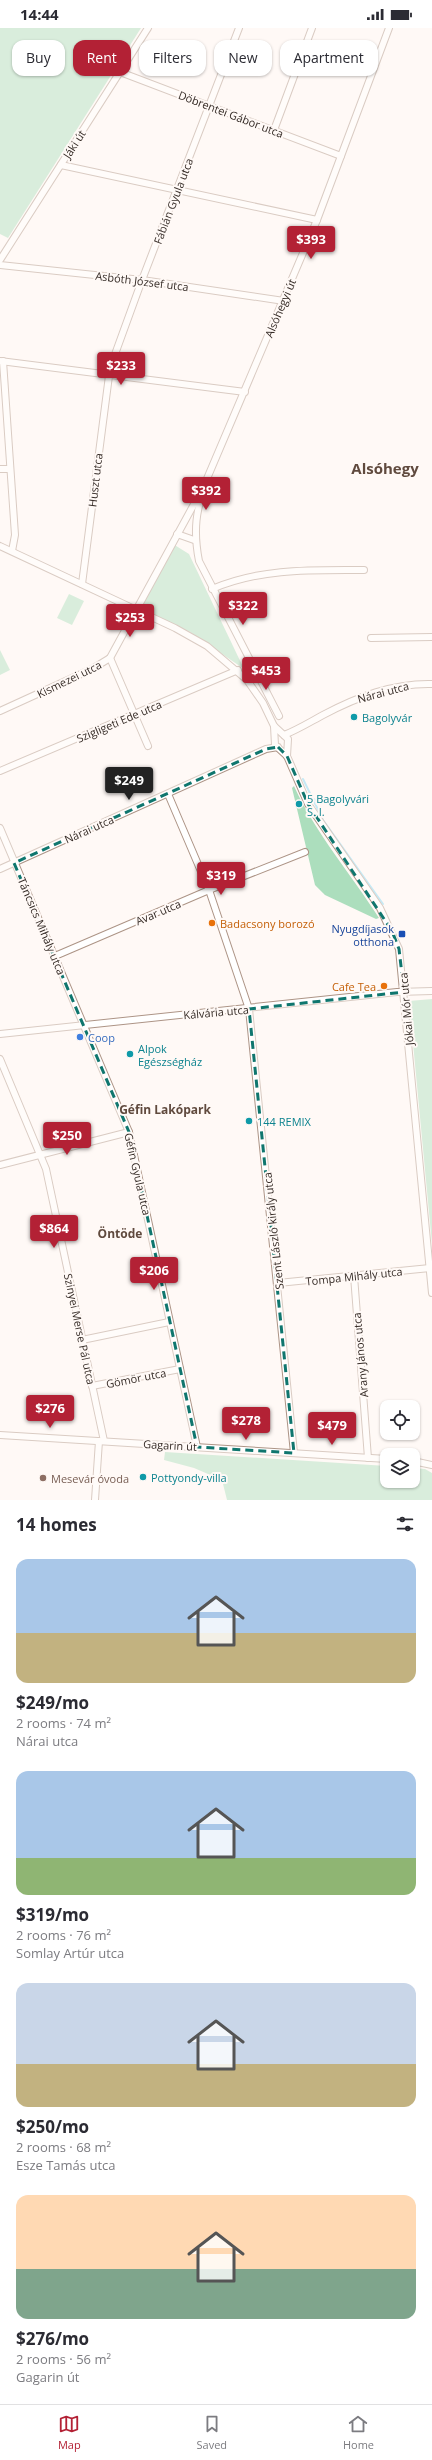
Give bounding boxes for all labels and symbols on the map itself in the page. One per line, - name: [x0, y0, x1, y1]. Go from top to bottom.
- street label: Döbrentei Gábor utca: [176, 87, 286, 141]
- street label: Jáki út: [59, 127, 89, 162]
- street label: Fábián Gyula utca: [150, 156, 196, 246]
- pin: $393: [287, 226, 335, 260]
- street label: Asbóth József utca: [95, 268, 189, 294]
- street label: Alsóhegyi út: [261, 276, 299, 340]
- pin: $233: [97, 352, 145, 386]
- street label: Huszt utca: [84, 452, 106, 508]
- district label: Alsóhegy: [351, 458, 419, 478]
- pin: $392: [182, 477, 230, 511]
- pin: $322: [219, 592, 267, 626]
- pin: $253: [106, 604, 154, 638]
- street label: Kismezei utca: [34, 657, 104, 701]
- pin: $453: [242, 657, 290, 691]
- street label: Nárai utca: [356, 678, 410, 706]
- street label: Szigligeti Ede utca: [74, 696, 164, 746]
- place label: Bagolyvár: [362, 710, 413, 725]
- marker: Bagolyvár: [349, 712, 359, 722]
- pin: $249: [105, 767, 153, 801]
- place label: 5 Bagolyvári S. I.: [307, 791, 369, 819]
- marker: 5 Bagolyvári S. I.: [294, 799, 304, 809]
- street label: Nárai utca: [62, 811, 116, 847]
- pin: $319: [197, 862, 245, 896]
- street label: Táncsics Mihály utca: [15, 875, 69, 977]
- street label: Avar utca: [133, 896, 183, 928]
- place label: Badacsony borozó: [220, 916, 315, 931]
- marker: Badacsony borozó: [207, 918, 217, 928]
- place label: Nyugdíjasok otthona: [331, 921, 394, 949]
- marker: Nyugdíjasok otthona: [397, 929, 407, 939]
- street label: Jókai Mór utca: [395, 972, 417, 1047]
- place label: Cafe Tea: [332, 979, 376, 994]
- marker: Cafe Tea: [379, 981, 389, 991]
- street label: Kálvária utca: [183, 1002, 249, 1022]
- place label: Coop: [88, 1030, 115, 1045]
- marker: Coop: [75, 1032, 85, 1042]
- place label: Alpok Egészségház: [138, 1041, 202, 1069]
- marker: Alpok Egészségház: [125, 1049, 135, 1059]
- district label: Géfin Lakópark: [119, 1101, 211, 1118]
- place label: 144 REMIX: [257, 1114, 312, 1129]
- marker: 144 REMIX: [244, 1116, 254, 1126]
- pin: $250: [43, 1122, 91, 1156]
- street label: Géfin Gyula utca: [121, 1131, 155, 1217]
- street label: Szent László király utca: [259, 1172, 287, 1290]
- pin: $864: [30, 1215, 78, 1249]
- district label: Öntöde: [98, 1225, 142, 1242]
- pin: $206: [130, 1257, 178, 1291]
- street label: Tompa Mihály utca: [305, 1263, 403, 1289]
- street label: Szinyei Merse Pál utca: [61, 1272, 99, 1386]
- street label: Arany János utca: [349, 1312, 371, 1398]
- street label: Gömör utca: [105, 1365, 167, 1391]
- pin: $276: [26, 1395, 74, 1429]
- pin: $278: [222, 1407, 270, 1441]
- pin: $479: [308, 1412, 356, 1446]
- street label: Gagarin út: [143, 1436, 197, 1454]
- place label: Pottyondy-villa: [151, 1470, 227, 1485]
- place label: Mesevár óvoda: [51, 1471, 129, 1486]
- marker: Pottyondy-villa: [138, 1472, 148, 1482]
- marker: Mesevár óvoda: [38, 1473, 48, 1483]

